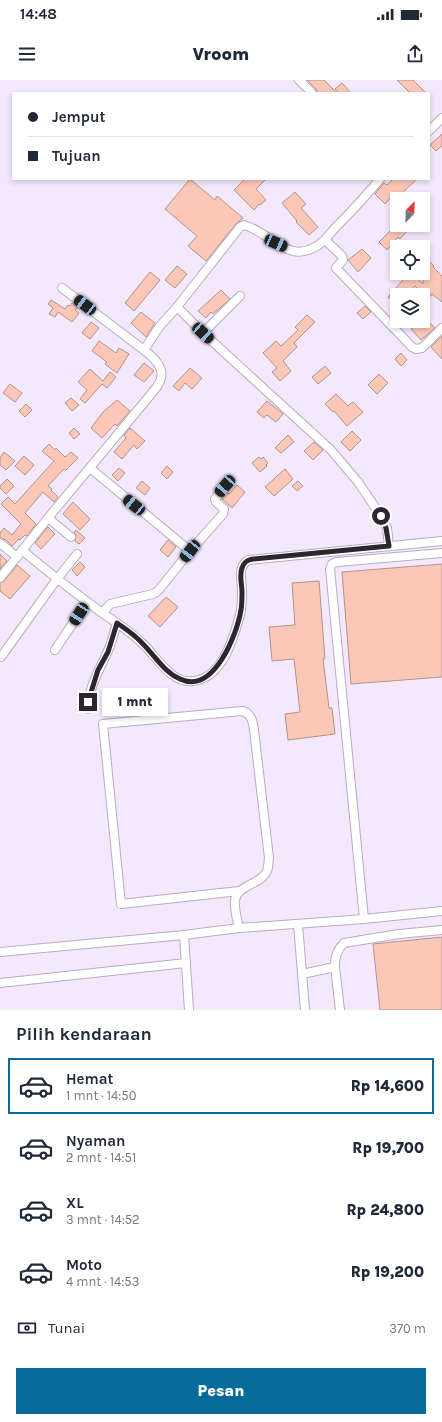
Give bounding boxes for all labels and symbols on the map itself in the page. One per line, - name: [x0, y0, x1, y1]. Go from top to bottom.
- north arrow: [390, 192, 430, 232]
- car: [263, 233, 289, 253]
- car: [72, 293, 98, 317]
- car: [190, 321, 216, 345]
- car: [213, 473, 237, 499]
- car: [121, 493, 147, 517]
- route start: [372, 507, 390, 525]
- car: [178, 538, 202, 564]
- car: [67, 601, 91, 627]
- callout: 1 mnt: [102, 688, 168, 716]
- route end: [79, 693, 97, 711]

